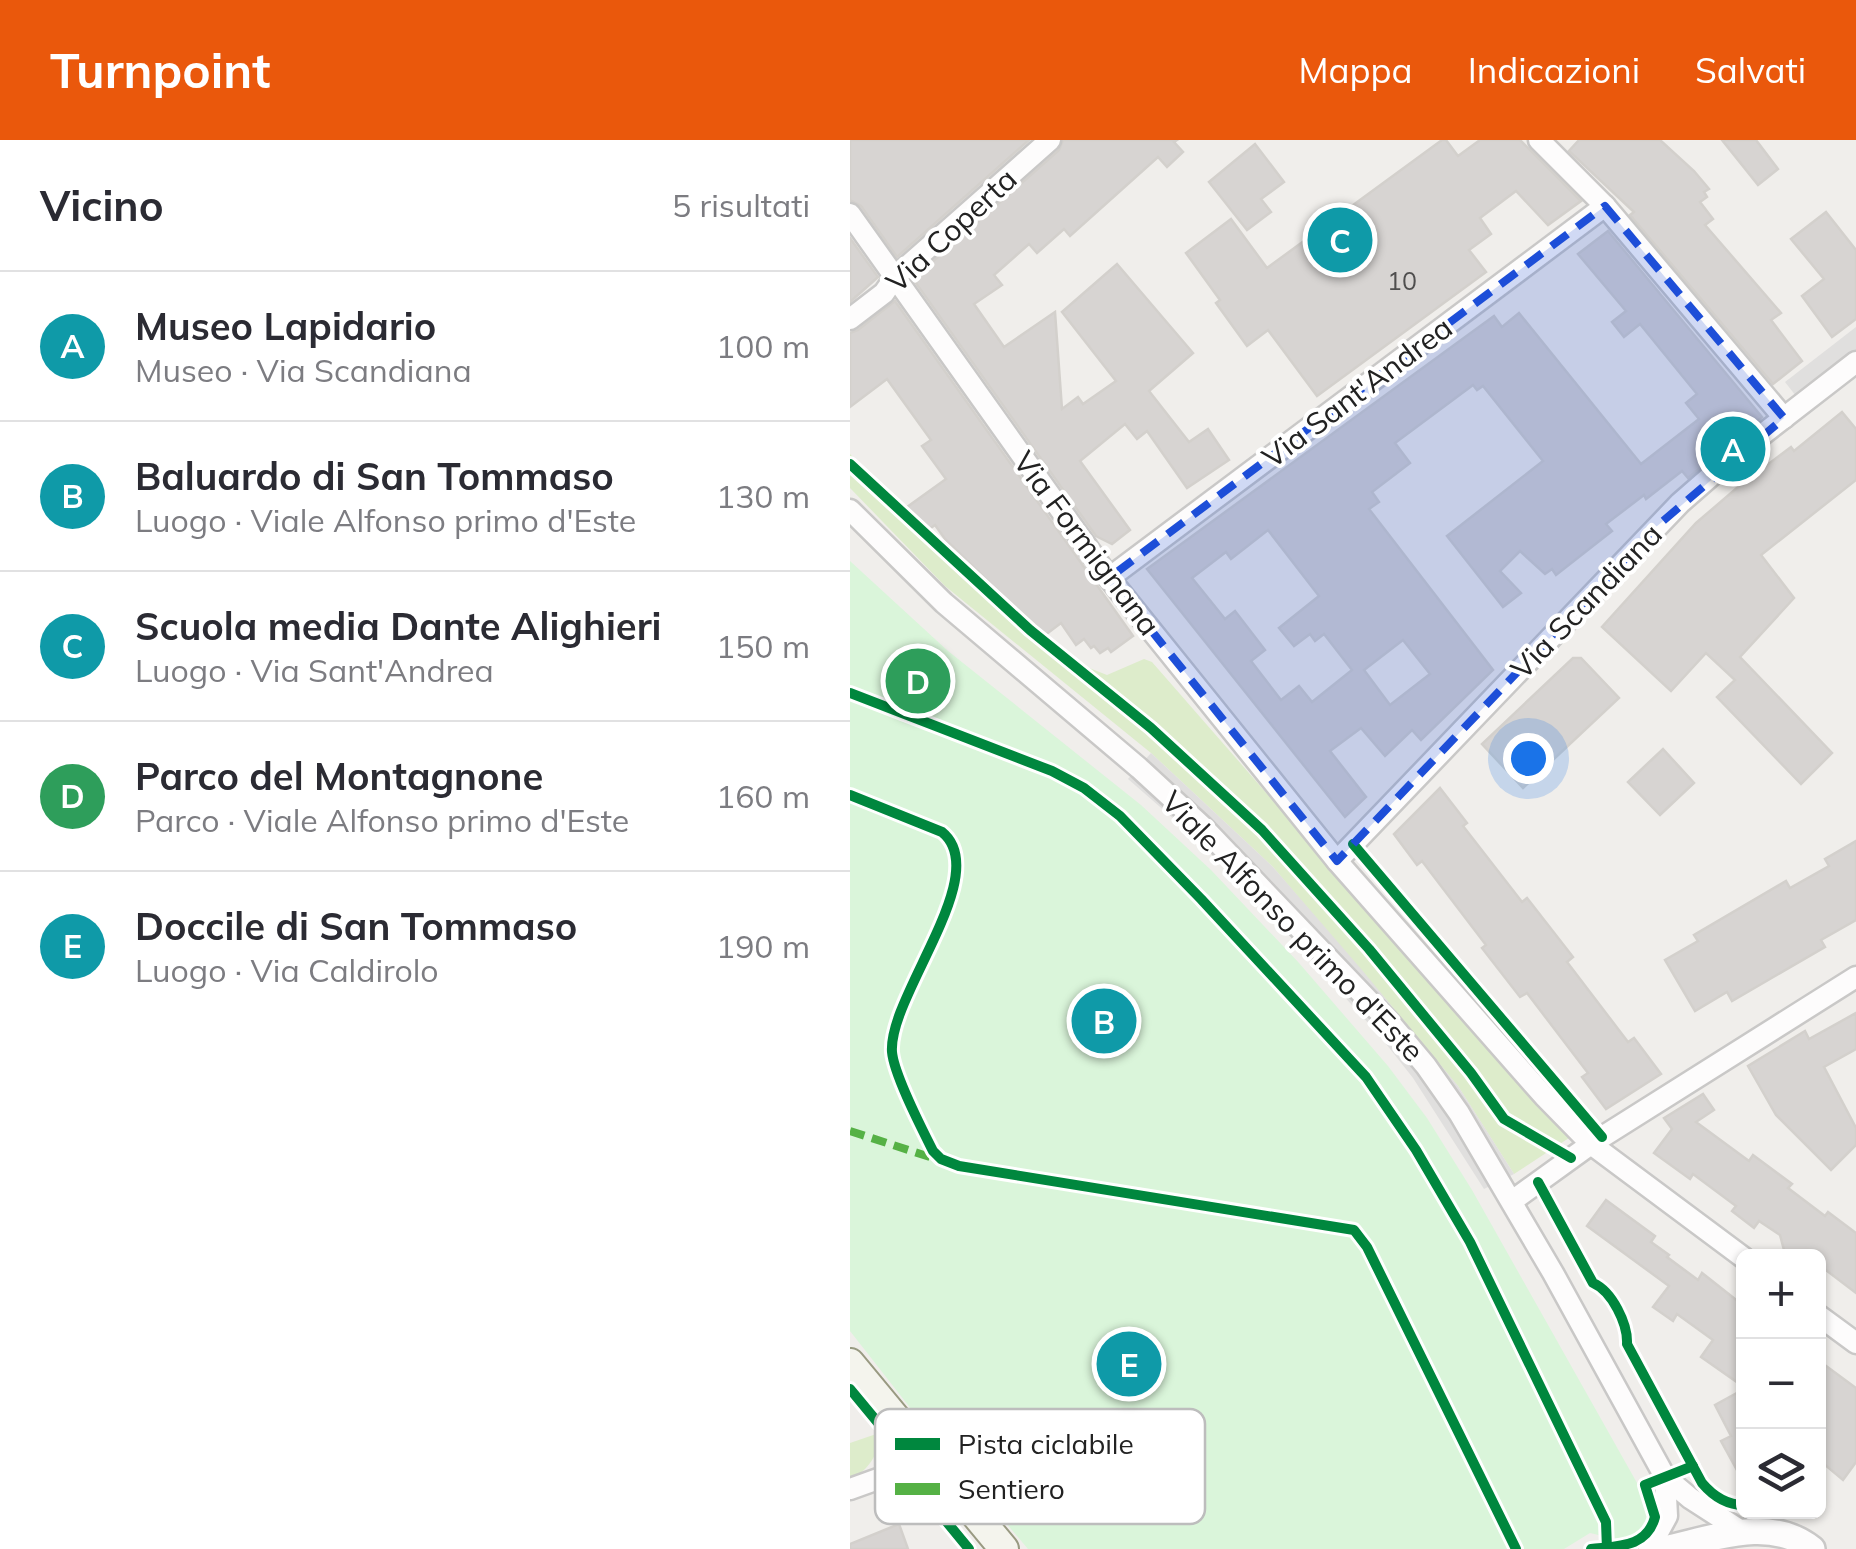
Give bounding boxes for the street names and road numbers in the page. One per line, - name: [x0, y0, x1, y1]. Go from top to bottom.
- street label: Via Coperta: [878, 160, 1024, 300]
- street label: Via Sant'Andrea: [1255, 308, 1459, 476]
- street label: Via Formignana: [1005, 443, 1169, 643]
- street label: Via Scandiana: [1502, 515, 1670, 687]
- street label: Viale Alfonso primo d'Este: [1154, 783, 1432, 1069]

